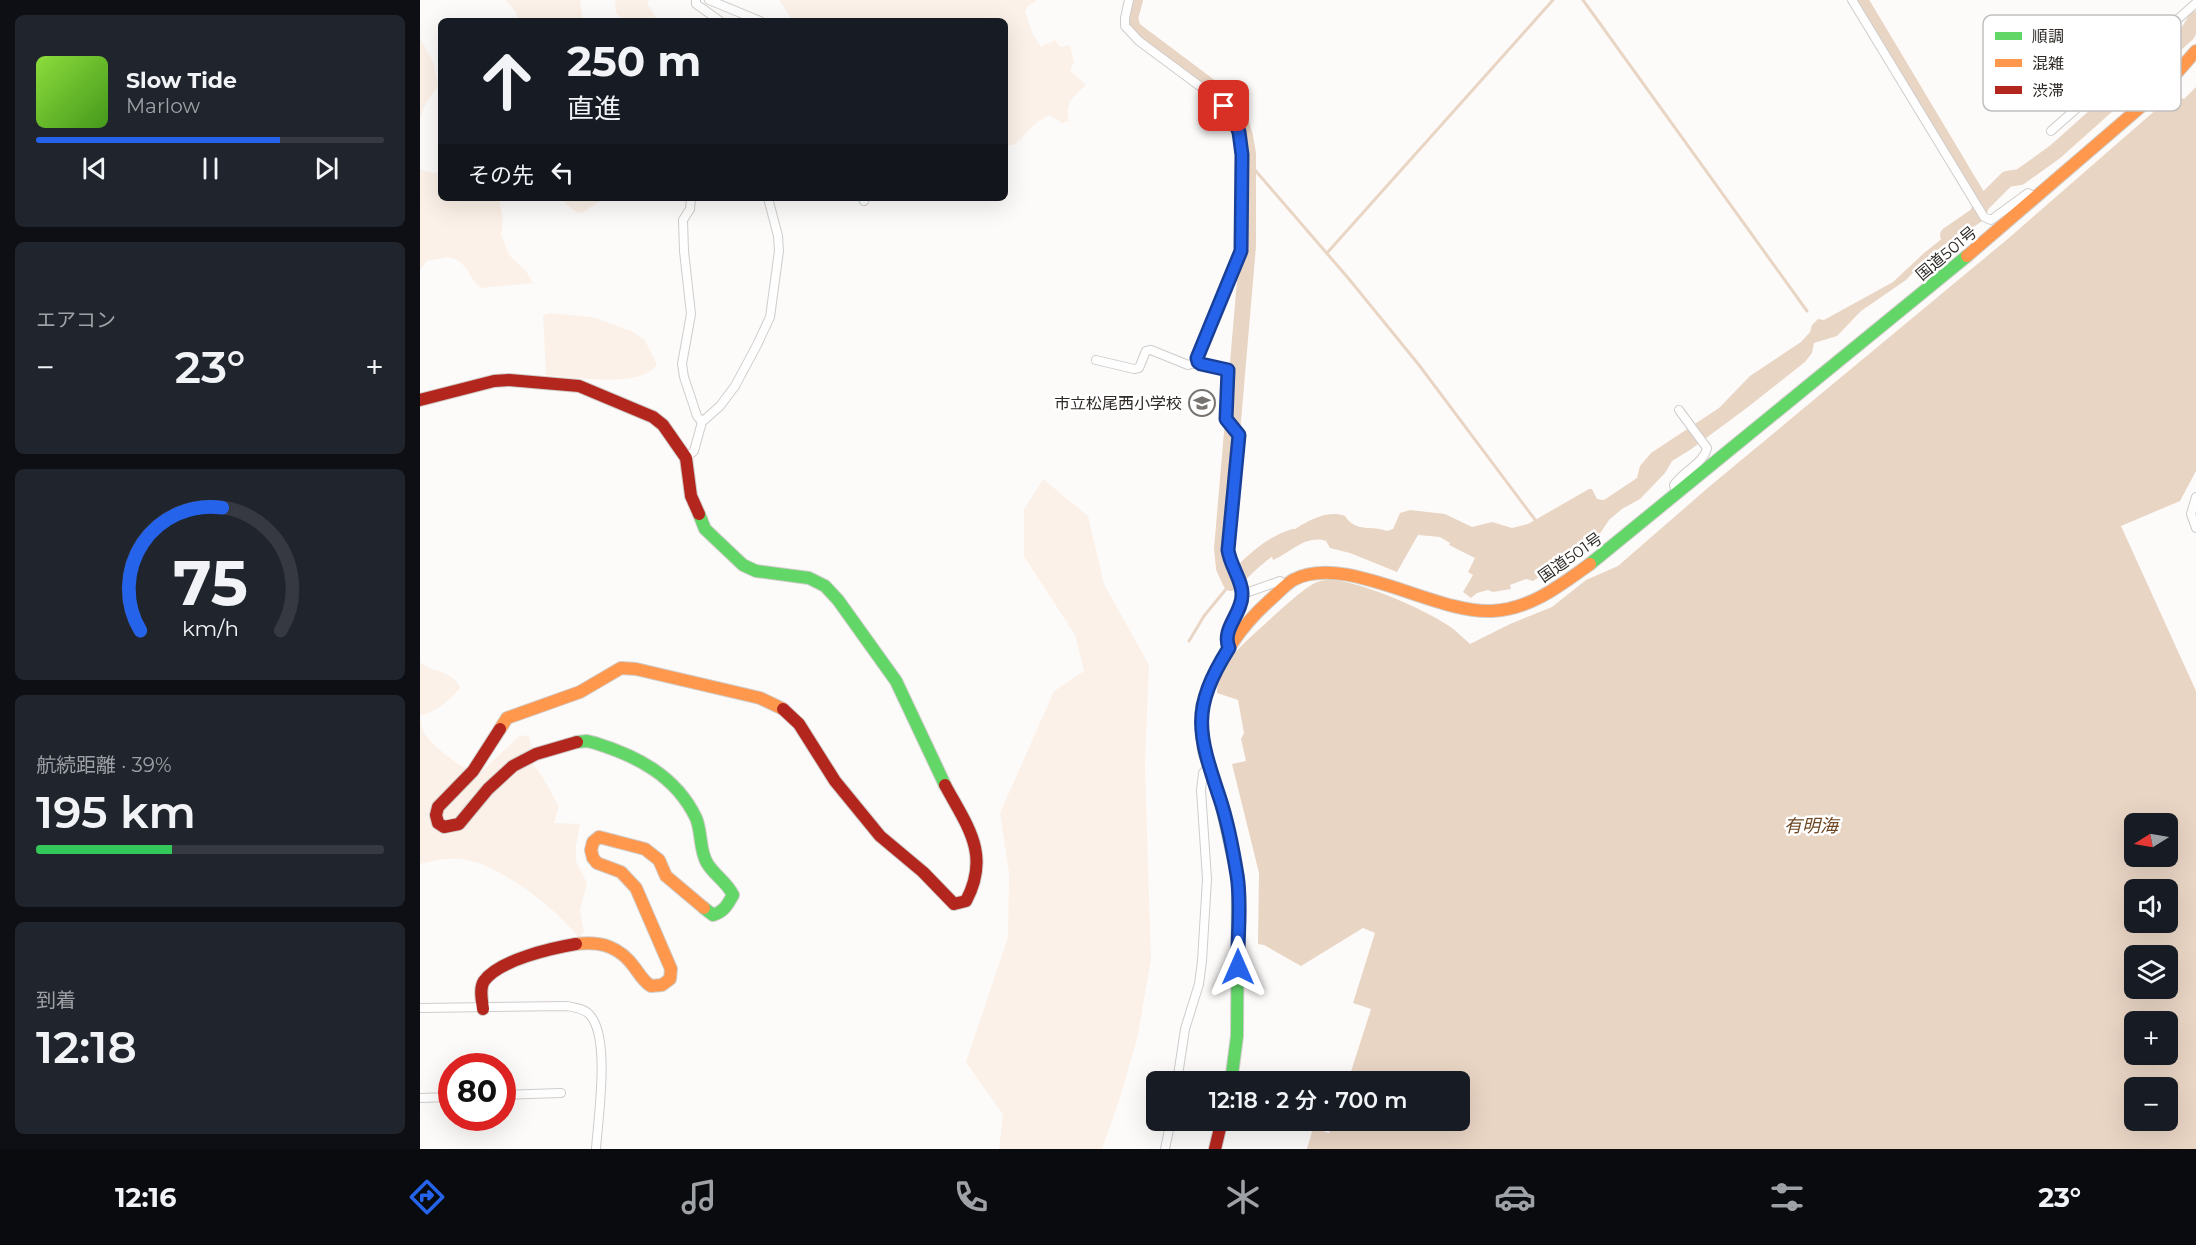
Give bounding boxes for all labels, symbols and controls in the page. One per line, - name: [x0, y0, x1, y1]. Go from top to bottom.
- legend: [1983, 15, 2181, 111]
- text: 順調: [2032, 27, 2064, 46]
- text: 250 m: [567, 35, 701, 87]
- icon: ahead: [468, 42, 546, 120]
- text: 混雑: [2032, 54, 2064, 73]
- text: Slow Tide: [126, 67, 237, 94]
- pin: [1198, 80, 1249, 131]
- text: 渋滞: [2032, 81, 2064, 100]
- icon: arrive: [1207, 89, 1240, 122]
- text: 直進: [567, 92, 621, 125]
- text: Marlow: [126, 94, 200, 118]
- icon: previous: [78, 152, 111, 185]
- icon: pause: [194, 152, 227, 185]
- icon: next: [310, 152, 343, 185]
- icon: left: [546, 156, 579, 189]
- text: その先: [468, 162, 534, 189]
- street label: 国道501号: [1912, 223, 1981, 284]
- text: エアコン: [36, 308, 116, 332]
- text: 23°: [175, 339, 245, 394]
- text: −: [36, 347, 55, 387]
- text: +: [365, 347, 384, 387]
- school or university icon: 市立松尾西小学校: [1187, 388, 1217, 418]
- place label: 市立松尾西小学校: [1054, 394, 1182, 413]
- street label: 国道501号: [1535, 529, 1606, 586]
- text: 75: [173, 546, 247, 622]
- text: km/h: [181, 616, 239, 642]
- text: 航続距離 · 39%: [36, 753, 172, 777]
- text: 195 km: [36, 784, 196, 839]
- north arrow: [2124, 813, 2178, 867]
- map controls: [2124, 813, 2178, 1131]
- water label: 有明海: [1784, 815, 1841, 837]
- button: sound: [2124, 879, 2178, 933]
- position arrow: [1206, 935, 1270, 999]
- button: layers: [2124, 945, 2178, 999]
- text: 到着: [36, 988, 76, 1012]
- button: +: [2124, 1011, 2178, 1065]
- text: 12:18: [36, 1019, 137, 1074]
- speed limit sign: 80: [438, 1053, 516, 1131]
- button: −: [2124, 1077, 2178, 1131]
- text: 12:18 · 2 分 · 700 m: [1209, 1087, 1407, 1114]
- icon: directions: [406, 1176, 448, 1218]
- icon: music: [678, 1176, 720, 1218]
- icon: phone: [950, 1176, 992, 1218]
- icon: climate: [1222, 1176, 1264, 1218]
- icon: car: [1494, 1176, 1536, 1218]
- icon: filters: [1766, 1176, 1808, 1218]
- text: 12:16: [115, 1181, 176, 1214]
- text: 23°: [2038, 1181, 2081, 1214]

